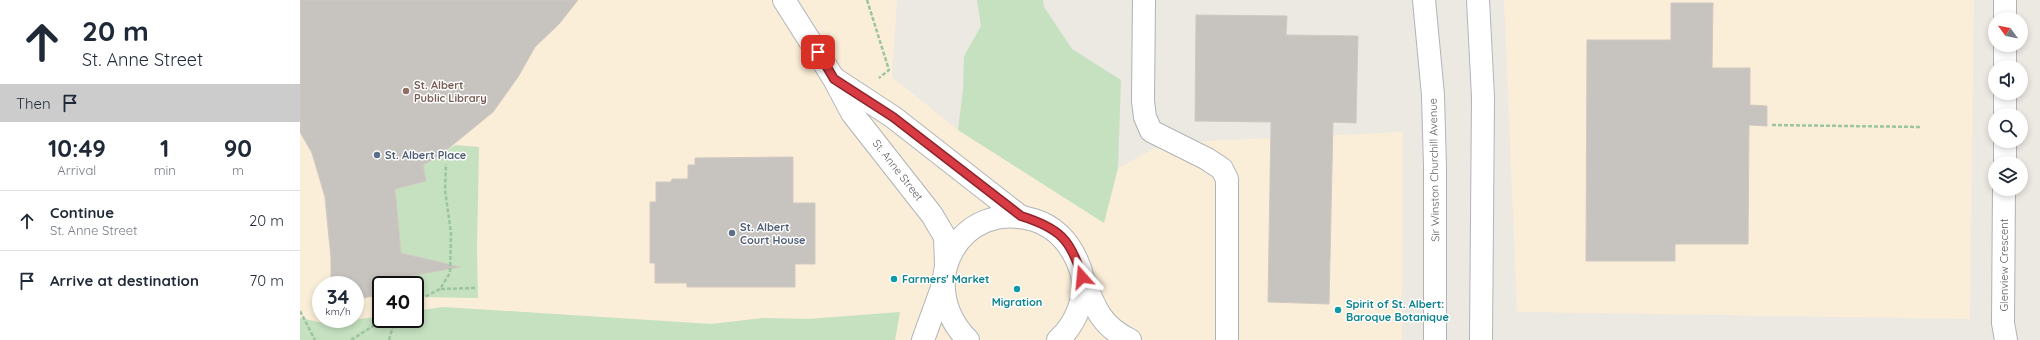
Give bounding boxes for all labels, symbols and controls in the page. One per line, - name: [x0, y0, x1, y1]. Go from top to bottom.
- north arrow: [1988, 12, 2028, 52]
- map controls: [1988, 12, 2028, 196]
- text: 20 m: [82, 13, 149, 48]
- icon: ahead: [16, 16, 68, 68]
- pin: [801, 35, 835, 69]
- icon: arrive: [807, 41, 829, 63]
- text: St. Anne Street: [82, 48, 203, 71]
- button: sound: [1988, 60, 2028, 100]
- place label: St. Albert Public Library: [414, 78, 487, 105]
- marker: St. Albert Public Library: [401, 86, 411, 96]
- icon: arrive: [59, 92, 81, 114]
- text: Then: [16, 94, 51, 113]
- street label: Sir Winston Churchill Avenue: [1426, 98, 1442, 242]
- button: search: [1988, 108, 2028, 148]
- text: 10:49: [48, 133, 106, 163]
- text: 1: [160, 133, 169, 163]
- text: 90: [224, 133, 252, 163]
- street label: St. Anne Street: [870, 137, 926, 204]
- place label: St. Albert Place: [385, 148, 467, 162]
- marker: St. Albert Place: [372, 150, 382, 160]
- button: layers: [1988, 156, 2028, 196]
- text: Arrival: [57, 162, 96, 178]
- text: min: [154, 162, 176, 178]
- text: m: [232, 162, 244, 178]
- text: Continue: [50, 203, 114, 222]
- icon: ahead: [16, 210, 38, 232]
- text: 20 m: [249, 211, 284, 230]
- street label: Glenview Crescent: [1997, 218, 2011, 311]
- place label: St. Albert Court House: [740, 220, 806, 247]
- text: St. Anne Street: [50, 222, 137, 238]
- marker: St. Albert Court House: [727, 228, 737, 238]
- position arrow: [1061, 256, 1103, 298]
- icon: arrive: [16, 270, 38, 292]
- text: Arrive at destination: [50, 271, 199, 290]
- text: 70 m: [250, 271, 284, 290]
- place label: Farmers' Market: [902, 272, 989, 286]
- marker: Farmers' Market: [889, 274, 899, 284]
- speed limit sign: 40: [372, 276, 424, 328]
- text: 34: [327, 284, 349, 309]
- marker: Migration: [1012, 284, 1022, 294]
- place label: Migration: [992, 295, 1042, 309]
- place label: Spirit of St. Albert: Baroque Botanique: [1346, 297, 1449, 324]
- text: km/h: [325, 305, 351, 318]
- marker: Spirit of St. Albert: Baroque Botanique: [1333, 305, 1343, 315]

